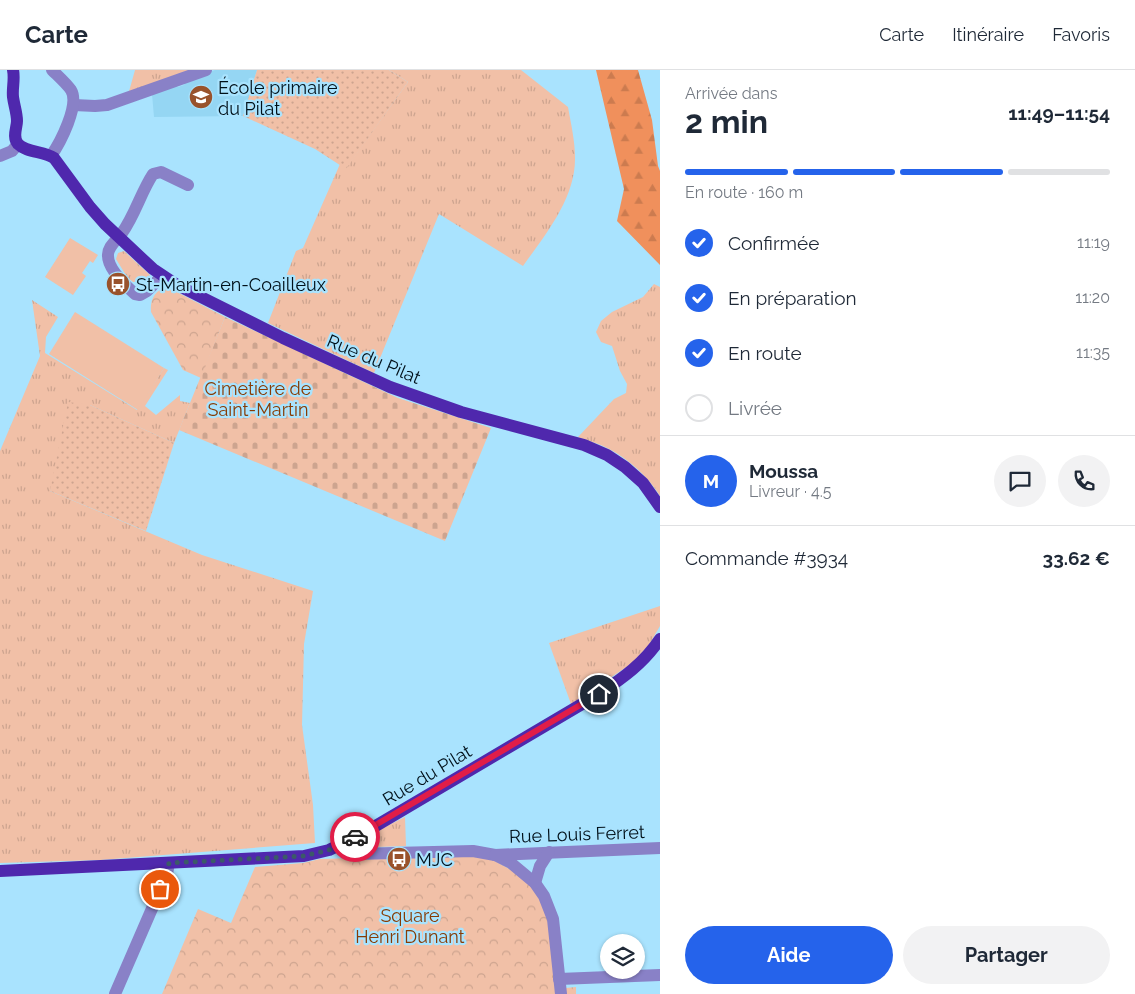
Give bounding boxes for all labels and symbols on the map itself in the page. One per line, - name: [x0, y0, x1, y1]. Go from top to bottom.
- place label: École primaire du Pilat: [218, 76, 338, 119]
- school or university icon: École primaire du Pilat: [188, 84, 214, 110]
- bus stop icon: St-Martin-en-Coailleux: [105, 271, 131, 297]
- place label: St-Martin-en-Coailleux: [136, 274, 326, 295]
- street label: Rue du Pilat: [324, 330, 424, 388]
- park label: Cimetière de Saint-Martin: [205, 378, 312, 420]
- pin: [578, 673, 620, 715]
- street label: Rue du Pilat: [379, 740, 475, 810]
- courier: [330, 812, 380, 862]
- street label: Rue Louis Ferret: [509, 821, 645, 847]
- bus stop icon: MJC: [386, 846, 412, 872]
- place label: MJC: [416, 849, 453, 870]
- pin: [139, 868, 181, 910]
- park label: Square Henri Dunant: [355, 905, 465, 947]

